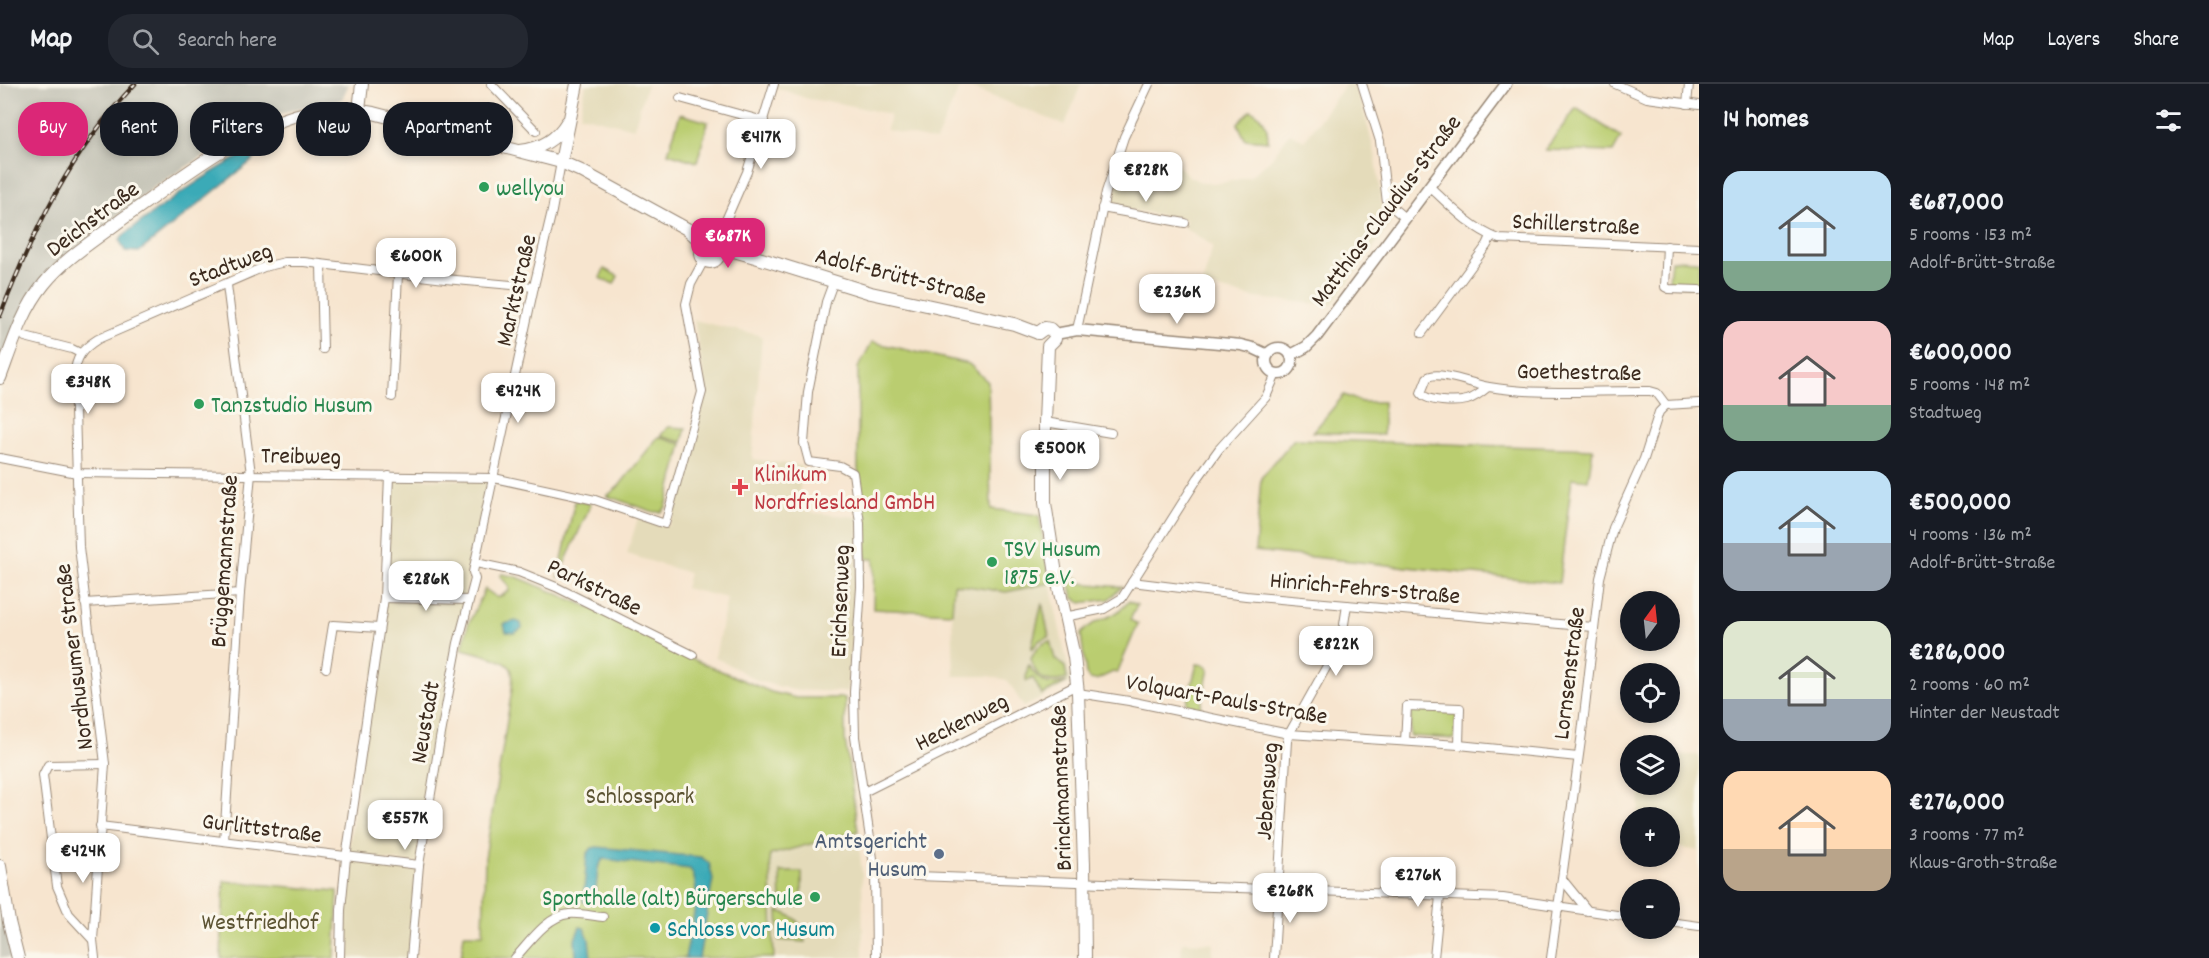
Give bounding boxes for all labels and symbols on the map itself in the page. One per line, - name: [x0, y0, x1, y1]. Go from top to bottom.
- street label: Matthias-Claudius-Straße: [1304, 109, 1471, 315]
- pin: €417K: [719, 119, 803, 170]
- pin: €828K: [1104, 152, 1188, 203]
- place label: wellyou: [496, 173, 564, 207]
- street label: Deichstraße: [40, 174, 148, 267]
- marker: wellyou: [477, 180, 491, 194]
- street label: Schillerstraße: [1511, 206, 1640, 246]
- pin: €687K: [686, 218, 770, 269]
- street label: Marktstraße: [489, 231, 547, 350]
- street label: Stadtweg: [184, 235, 278, 298]
- pin: €600K: [374, 238, 458, 289]
- street label: Adolf-Brütt-Straße: [811, 240, 990, 316]
- pin: €236K: [1135, 274, 1219, 325]
- street label: Goethestraße: [1516, 356, 1642, 392]
- pin: €348K: [46, 364, 130, 415]
- pin: €424K: [476, 373, 560, 424]
- place label: Tanzstudio Husum: [211, 390, 373, 424]
- marker: Tanzstudio Husum: [192, 397, 206, 411]
- pin: €500K: [1018, 430, 1102, 481]
- street label: Treibweg: [260, 440, 341, 476]
- place label: Klinikum Nordfriesland GmbH: [754, 459, 935, 521]
- street label: Brüggemannstraße: [203, 474, 249, 649]
- marker: Klinikum Nordfriesland GmbH: [731, 478, 749, 496]
- place label: TSV Husum 1875 e.V.: [1004, 534, 1101, 596]
- street label: Erichsenweg: [823, 544, 861, 658]
- street label: Parkstraße: [540, 551, 647, 626]
- marker: TSV Husum 1875 e.V.: [985, 555, 999, 569]
- pin: €286K: [384, 561, 468, 612]
- street label: Nordhusumer Straße: [48, 562, 104, 752]
- street label: Hinrich-Fehrs-Straße: [1268, 565, 1461, 615]
- north arrow: [1620, 591, 1680, 651]
- street label: Lornsenstraße: [1546, 605, 1596, 742]
- pin: €822K: [1294, 626, 1378, 677]
- street label: Volquart-Pauls-Straße: [1123, 666, 1330, 735]
- street label: Neustadt: [403, 679, 451, 766]
- street label: Heckenweg: [910, 686, 1015, 762]
- street label: Brinckmannstraße: [1043, 704, 1083, 872]
- street label: Jebensweg: [1249, 741, 1289, 841]
- park label: Schlosspark: [586, 781, 694, 815]
- pin: €557K: [363, 800, 447, 851]
- street label: Gurlittstraße: [200, 806, 323, 854]
- place label: Amtsgericht Husum: [815, 826, 927, 888]
- pin: €424K: [41, 833, 125, 884]
- marker: Amtsgericht Husum: [932, 847, 946, 861]
- pin: €276K: [1376, 857, 1460, 908]
- pin: €268K: [1248, 873, 1332, 924]
- place label: Sporthalle (alt) Bürgerschule: [542, 883, 803, 917]
- marker: Sporthalle (alt) Bürgerschule: [808, 890, 822, 904]
- park label: Westfriedhof: [202, 907, 319, 941]
- place label: Schloss vor Husum: [667, 914, 835, 948]
- marker: Schloss vor Husum: [648, 921, 662, 935]

